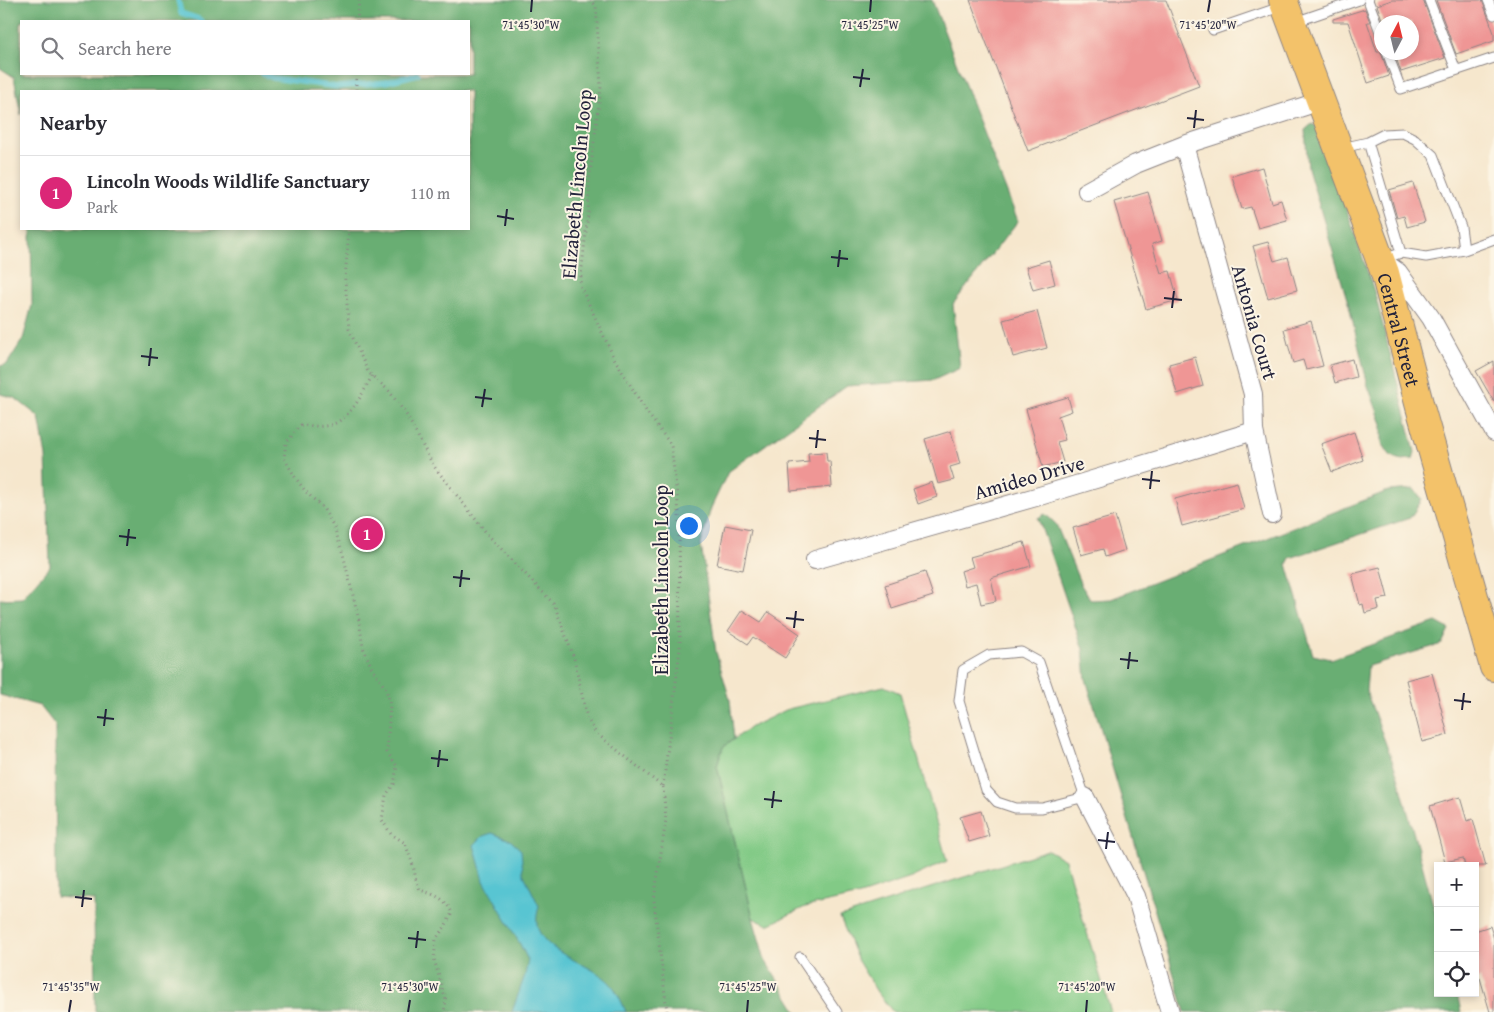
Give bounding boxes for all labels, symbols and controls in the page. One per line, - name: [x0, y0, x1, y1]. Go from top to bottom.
- north arrow: [1374, 15, 1419, 60]
- text: 71°45'30"W: [502, 16, 561, 33]
- text: 71°45'25"W: [841, 16, 900, 33]
- text: 71°45'20"W: [1179, 16, 1238, 33]
- search box: [20, 20, 470, 75]
- icon: search: [38, 34, 66, 62]
- text: Search here: [78, 34, 172, 62]
- street label: Elizabeth Lincoln Loop: [553, 88, 599, 280]
- text: Nearby: [40, 107, 107, 138]
- text: Lincoln Woods Wildlife Sanctuary: [87, 167, 370, 195]
- text: 1: [52, 181, 60, 205]
- text: 110 m: [410, 181, 450, 205]
- text: Park: [87, 195, 118, 219]
- street label: Antonia Court: [1225, 261, 1285, 383]
- street label: Central Street: [1371, 270, 1429, 390]
- street label: Amideo Drive: [970, 447, 1088, 507]
- street label: Elizabeth Lincoln Loop: [646, 485, 675, 675]
- your location: [676, 513, 702, 539]
- pin: 1: [351, 515, 383, 553]
- map controls: [1434, 862, 1479, 997]
- button: +: [1434, 862, 1479, 907]
- button: −: [1434, 907, 1479, 952]
- button: locate: [1434, 952, 1479, 997]
- text: 71°45'35"W: [42, 978, 101, 995]
- text: 71°45'30"W: [381, 978, 440, 995]
- text: 71°45'25"W: [719, 978, 778, 995]
- text: 71°45'20"W: [1058, 978, 1117, 995]

